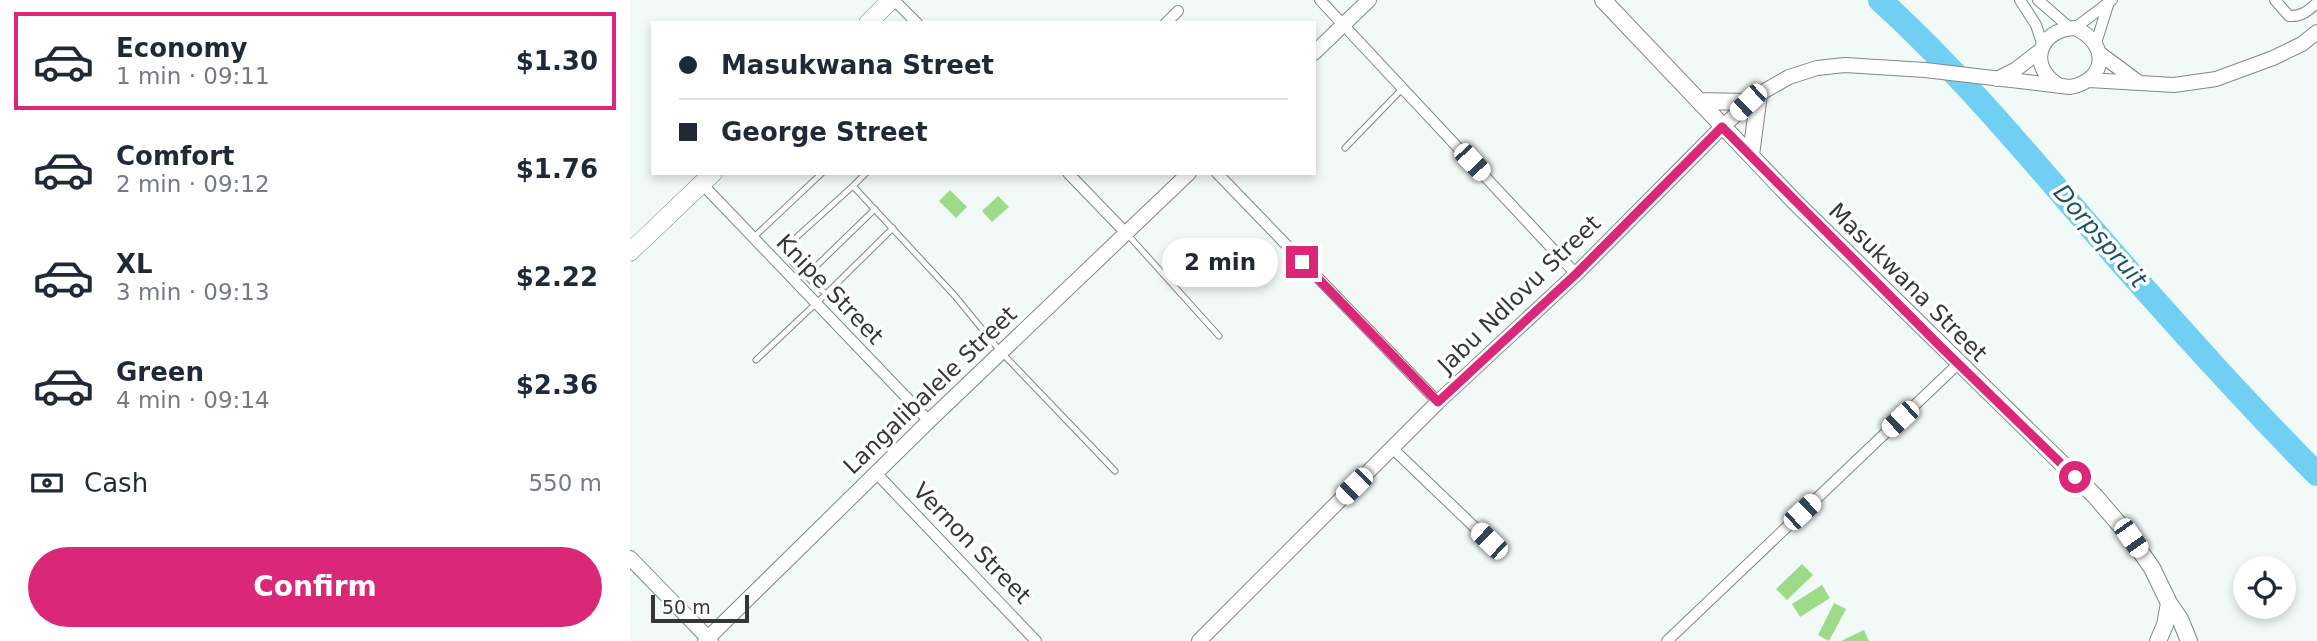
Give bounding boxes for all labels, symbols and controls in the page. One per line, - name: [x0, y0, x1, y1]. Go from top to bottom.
- icon: car: [32, 30, 95, 93]
- text: Economy: [116, 33, 247, 63]
- text: $1.30: [516, 46, 598, 76]
- text: Masukwana Street: [721, 50, 994, 80]
- text: 1 min · 09:11: [116, 63, 270, 89]
- car: [1726, 80, 1771, 124]
- text: George Street: [721, 117, 928, 147]
- icon: car: [32, 138, 95, 201]
- car: [1450, 139, 1495, 185]
- text: Comfort: [116, 141, 234, 171]
- text: $1.76: [516, 154, 598, 184]
- text: 2 min · 09:12: [116, 171, 270, 197]
- water label: Dorpspruit: [2048, 179, 2153, 294]
- street label: Masukwana Street: [1824, 198, 1992, 366]
- street label: Jabu Ndlovu Street: [1431, 210, 1605, 379]
- street label: Knipe Street: [771, 229, 889, 349]
- callout: 2 min: [1162, 238, 1278, 286]
- icon: car: [32, 246, 95, 309]
- route end: [1286, 246, 1318, 278]
- text: XL: [116, 249, 153, 279]
- text: 2 min: [1184, 249, 1256, 275]
- text: $2.22: [516, 262, 598, 292]
- text: 3 min · 09:13: [116, 279, 270, 305]
- street label: Langalibalele Street: [838, 301, 1022, 479]
- icon: car: [32, 354, 95, 417]
- text: Green: [116, 357, 204, 387]
- text: $2.36: [516, 370, 598, 400]
- text: 4 min · 09:14: [116, 387, 270, 413]
- car: [1878, 397, 1923, 441]
- route start: [2059, 461, 2091, 493]
- icon: cash: [28, 464, 66, 502]
- car: [1332, 464, 1377, 508]
- text: Cash: [84, 468, 148, 498]
- text: 550 m: [528, 470, 602, 496]
- street label: Vernon Street: [908, 477, 1036, 609]
- car: [1780, 490, 1825, 534]
- car: [2111, 515, 2152, 561]
- car: [1467, 519, 1512, 563]
- button: Confirm: [28, 547, 602, 627]
- map controls: [2233, 556, 2296, 619]
- button: locate: [2233, 556, 2296, 619]
- scale bar: [651, 592, 749, 624]
- text: 50 m: [662, 596, 711, 618]

